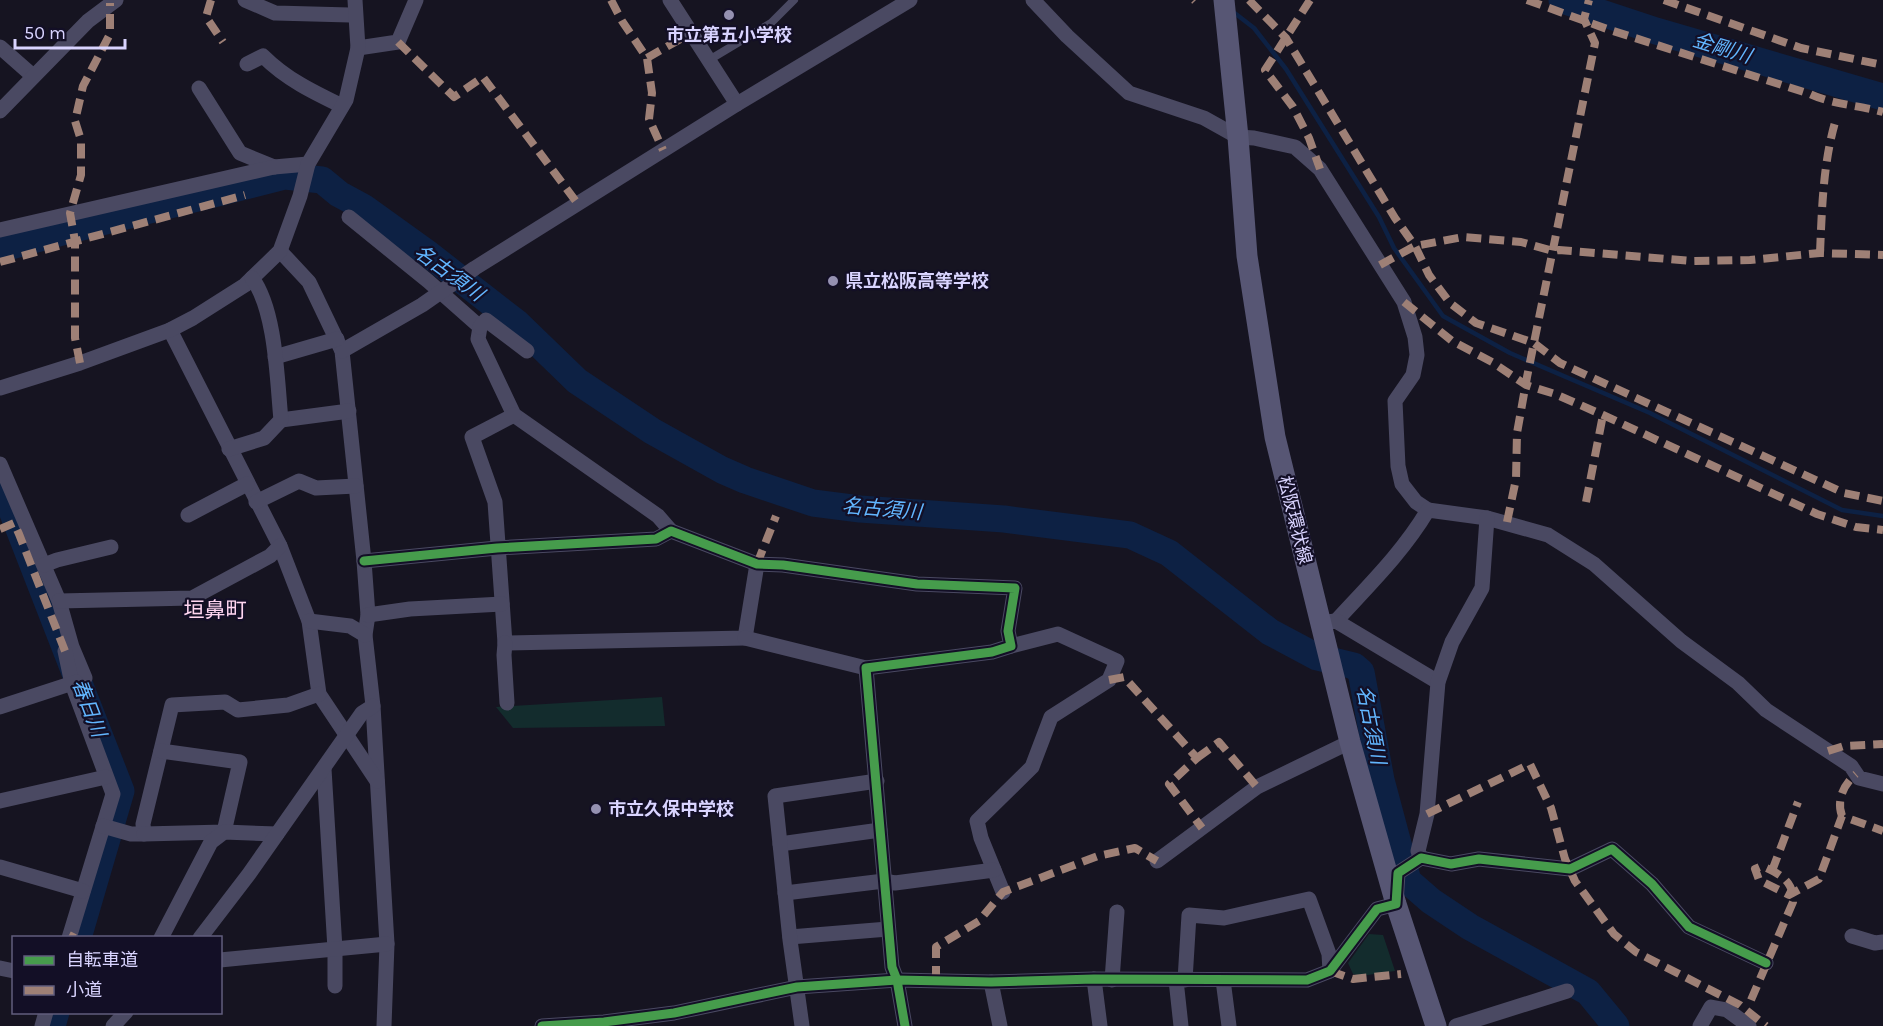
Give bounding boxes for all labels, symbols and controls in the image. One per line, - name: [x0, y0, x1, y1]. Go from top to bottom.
- marker: 市立第五小学校: [722, 8, 736, 22]
- scale bar: [15, 12, 124, 50]
- text: 50 m: [24, 22, 66, 44]
- place label: 市立第五小学校: [666, 24, 792, 46]
- water label: 金剛川: [1690, 28, 1756, 68]
- water label: 名古須川: [410, 240, 490, 307]
- place label: 県立松阪高等学校: [845, 270, 989, 292]
- marker: 県立松阪高等学校: [826, 274, 840, 288]
- street label: 松阪環状線: [1273, 474, 1317, 566]
- water label: 名古須川: [841, 494, 925, 524]
- district label: 垣鼻町: [184, 598, 247, 622]
- water label: 春日川: [68, 676, 111, 742]
- water label: 名古須川: [1352, 684, 1390, 768]
- place label: 市立久保中学校: [608, 798, 734, 820]
- marker: 市立久保中学校: [589, 802, 603, 816]
- legend: [12, 936, 222, 1014]
- text: 自転車道: [66, 949, 138, 971]
- text: 小道: [66, 979, 102, 1001]

